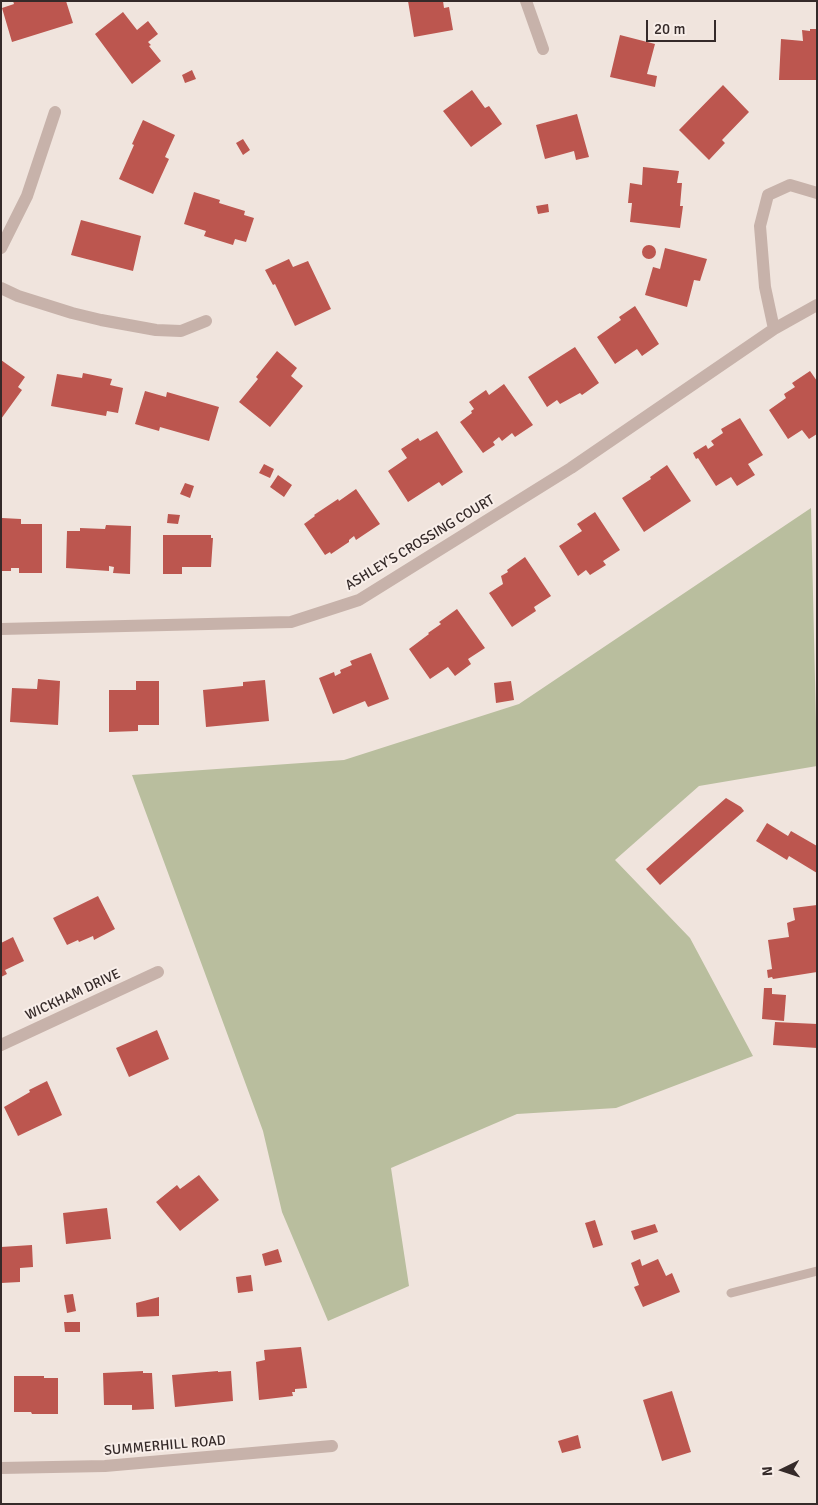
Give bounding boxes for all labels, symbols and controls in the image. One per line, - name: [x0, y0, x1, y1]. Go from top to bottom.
- scale bar: [648, 10, 718, 42]
- text: 20 m: [654, 20, 685, 38]
- street label: ASHLEY'S CROSSING COURT: [342, 492, 498, 594]
- street label: WICKHAM DRIVE: [23, 966, 123, 1024]
- street label: SUMMERHILL ROAD: [104, 1432, 226, 1460]
- north arrow: [758, 1445, 808, 1495]
- text: N: [759, 1466, 776, 1477]

